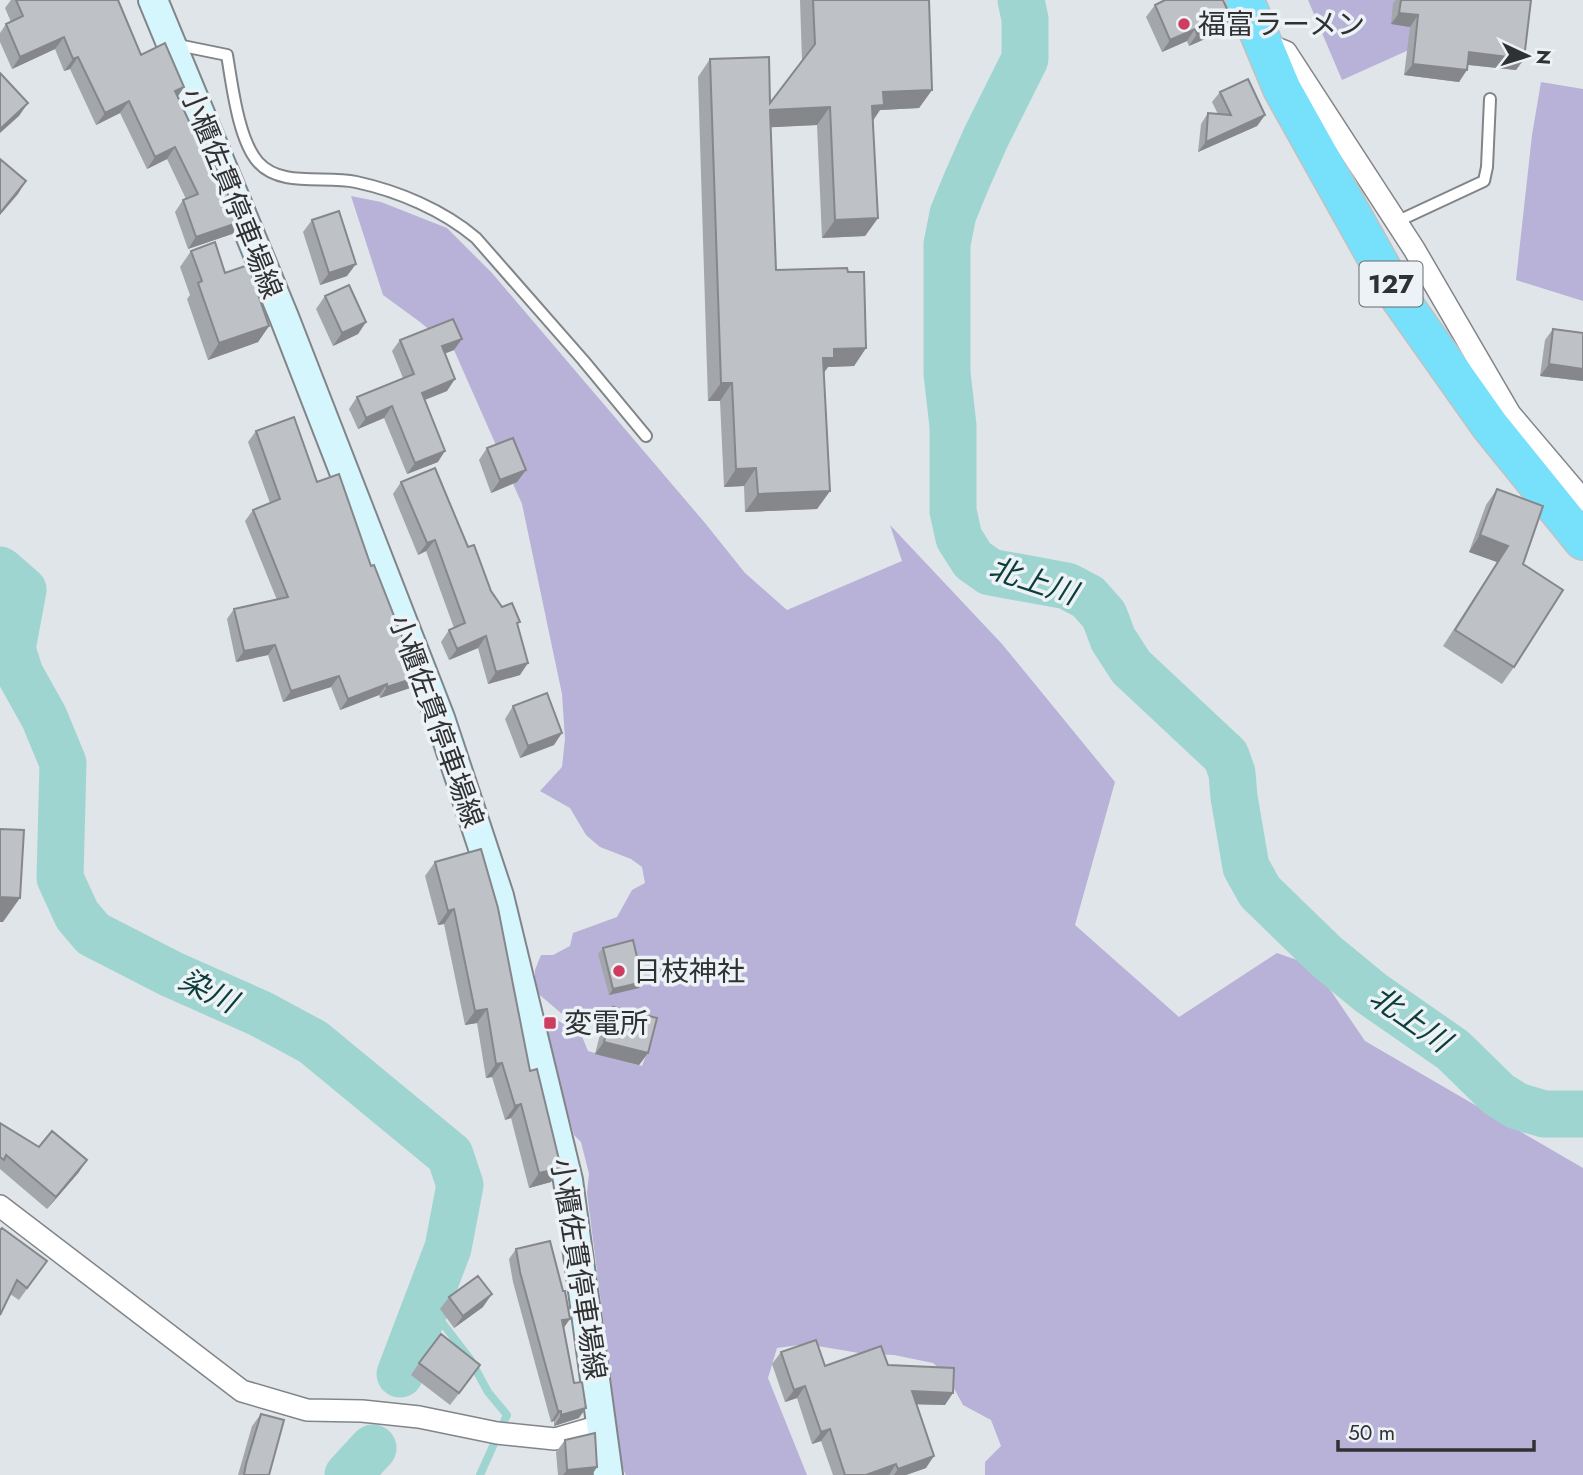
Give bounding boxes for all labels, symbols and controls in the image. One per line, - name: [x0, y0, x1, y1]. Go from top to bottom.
- place label: 福富ラーメン: [1198, 4, 1365, 45]
- marker: 福富ラーメン: [1176, 16, 1192, 32]
- north arrow: [1492, 21, 1562, 91]
- text: N: [1529, 49, 1557, 66]
- street label: 小櫃佐貫停車場線: [171, 82, 293, 305]
- road number: 127: [1360, 262, 1422, 306]
- water label: 北上川: [984, 546, 1085, 616]
- street label: 小櫃佐貫停車場線: [379, 609, 494, 833]
- place label: 日枝神社: [633, 951, 745, 992]
- water label: 染川: [172, 958, 247, 1024]
- marker: 日枝神社: [611, 963, 627, 979]
- water label: 北上川: [1361, 975, 1462, 1064]
- place label: 変電所: [564, 1003, 648, 1044]
- marker: 変電所: [542, 1015, 558, 1031]
- street label: 小櫃佐貫停車場線: [541, 1155, 616, 1383]
- scale bar: [1338, 1408, 1534, 1452]
- text: 50 m: [1348, 1418, 1395, 1448]

